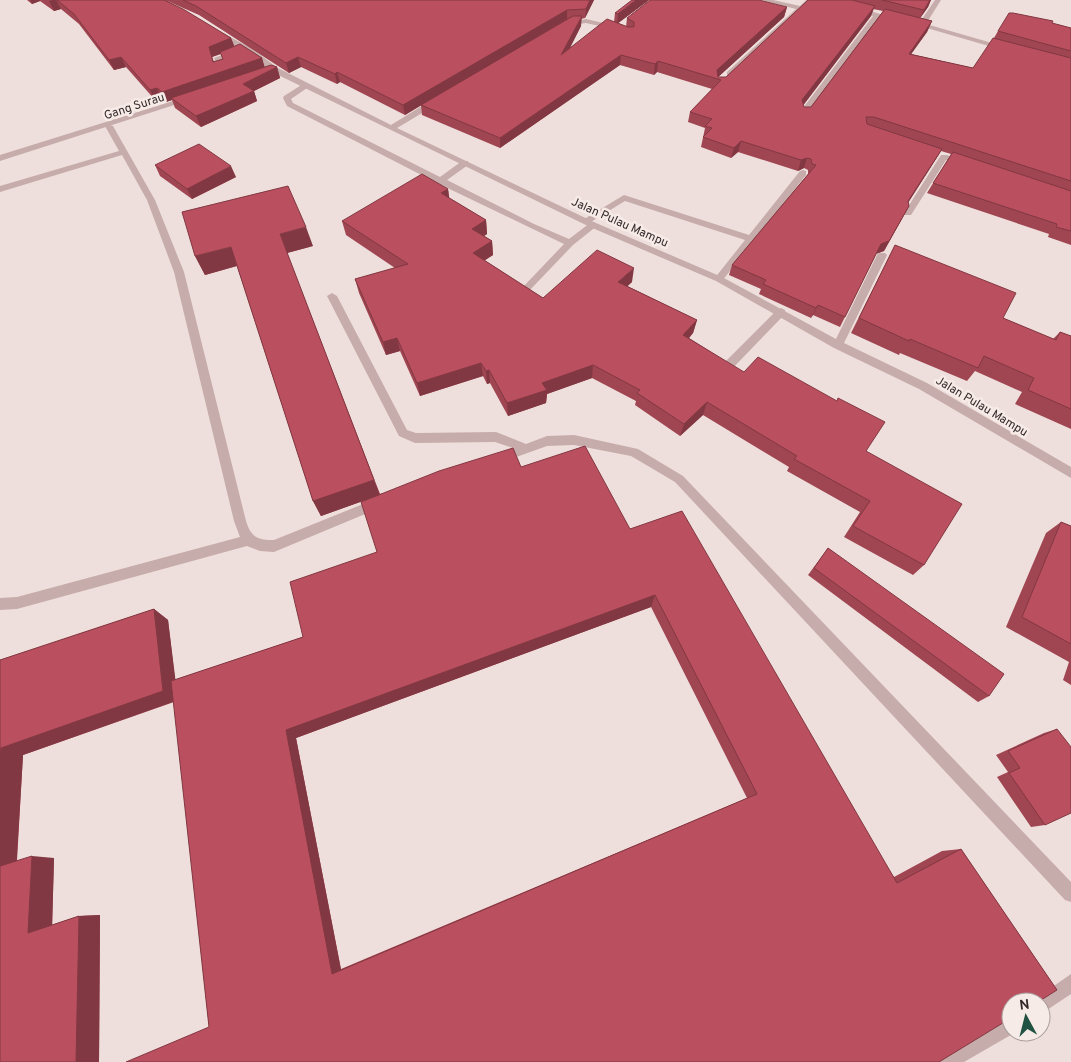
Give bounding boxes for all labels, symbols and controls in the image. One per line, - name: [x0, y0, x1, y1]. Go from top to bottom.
- street label: Gang Surau: [102, 90, 167, 124]
- street label: Jalan Pulau Mampu: [568, 194, 671, 252]
- street label: Jalan Pulau Mampu: [932, 373, 1031, 441]
- north arrow: [1001, 992, 1051, 1042]
- text: N: [1019, 997, 1031, 1015]

